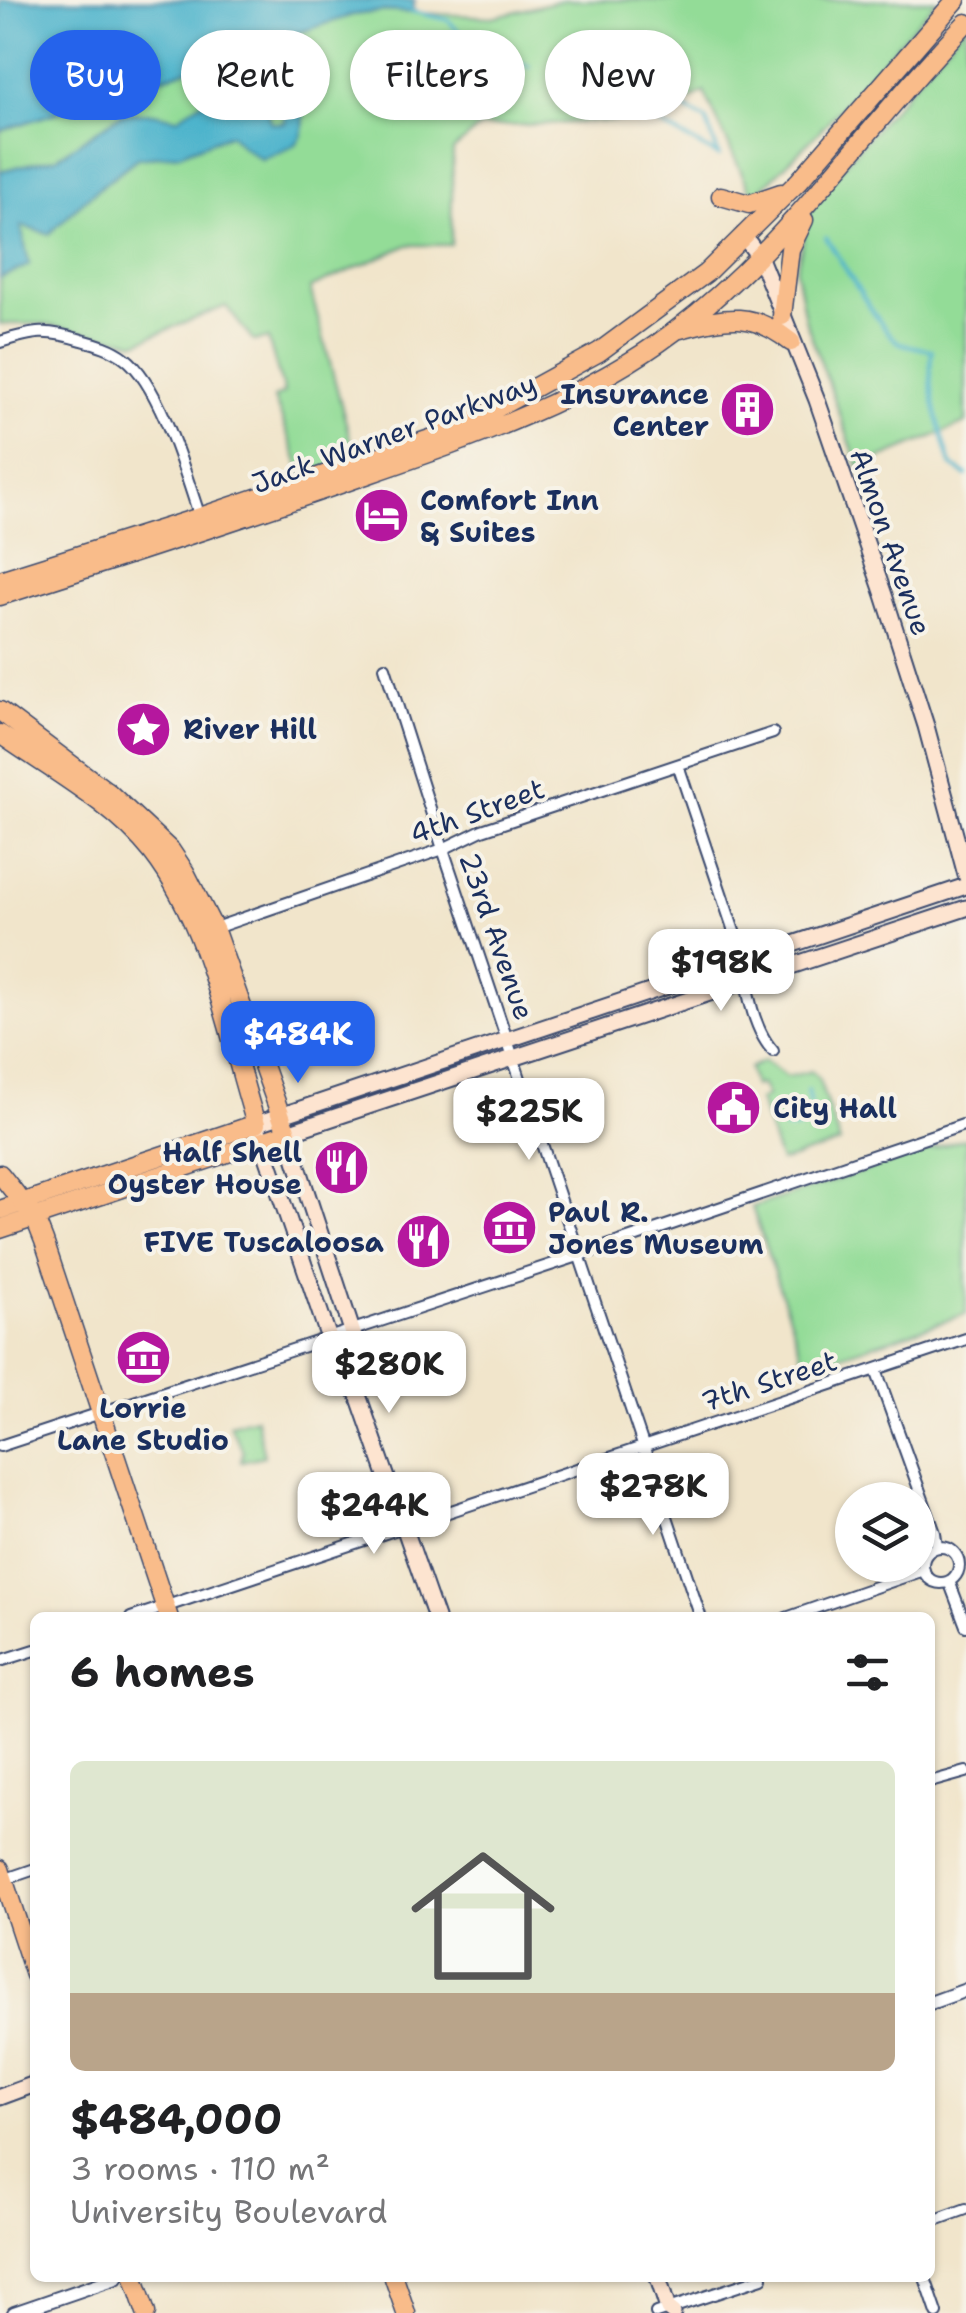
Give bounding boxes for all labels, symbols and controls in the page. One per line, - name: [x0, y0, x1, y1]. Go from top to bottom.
- chip: Buy: [30, 30, 161, 120]
- chip: Rent: [181, 30, 330, 120]
- chip: Filters: [350, 30, 525, 120]
- chip: New: [545, 30, 691, 120]
- street label: Jack Warner Parkway: [247, 364, 541, 502]
- place label: Insurance Center: [560, 375, 709, 445]
- building icon: Insurance Center: [718, 380, 778, 440]
- street label: Almon Avenue: [841, 444, 941, 640]
- place label: Comfort Inn & Suites: [420, 481, 599, 551]
- hotel icon: Comfort Inn & Suites: [351, 486, 411, 546]
- place icon: River Hill: [114, 699, 174, 759]
- place label: River Hill: [183, 710, 317, 748]
- street label: 4th Street: [404, 769, 550, 853]
- street label: 23rd Avenue: [451, 847, 543, 1025]
- pin: $198K: [651, 929, 791, 1014]
- text: $198K: [670, 940, 772, 983]
- pin: $484K: [228, 1001, 368, 1086]
- text: $484K: [243, 1012, 353, 1055]
- pin: $225K: [459, 1078, 599, 1163]
- public building icon: City Hall: [704, 1078, 764, 1138]
- text: $225K: [475, 1089, 583, 1132]
- place label: City Hall: [773, 1089, 897, 1127]
- place label: Half Shell Oyster House: [108, 1133, 302, 1203]
- restaurant icon: Half Shell Oyster House: [311, 1138, 371, 1198]
- place label: Paul R. Jones Museum: [548, 1193, 763, 1263]
- museum icon: Paul R. Jones Museum: [479, 1198, 539, 1258]
- restaurant icon: FIVE Tuscaloosa: [393, 1212, 453, 1272]
- place label: FIVE Tuscaloosa: [144, 1223, 384, 1261]
- museum icon: Lorrie Lane Studio: [113, 1327, 173, 1387]
- pin: $280K: [319, 1331, 459, 1416]
- street label: 7th Street: [696, 1341, 842, 1421]
- text: $280K: [334, 1342, 444, 1385]
- place label: Lorrie Lane Studio: [57, 1389, 229, 1459]
- pin: $278K: [583, 1453, 723, 1538]
- text: $278K: [599, 1464, 707, 1507]
- pin: $244K: [304, 1472, 444, 1557]
- map controls: [835, 1482, 935, 1582]
- button: layers: [835, 1482, 935, 1582]
- text: $244K: [320, 1483, 428, 1526]
- text: 6 homes: [70, 1644, 255, 1700]
- icon: filters: [840, 1645, 895, 1700]
- icon: home: [393, 1826, 573, 2006]
- text: $484,000: [70, 2091, 282, 2147]
- text: 3 rooms · 110 m²: [70, 2147, 330, 2190]
- text: University Boulevard: [70, 2190, 388, 2233]

